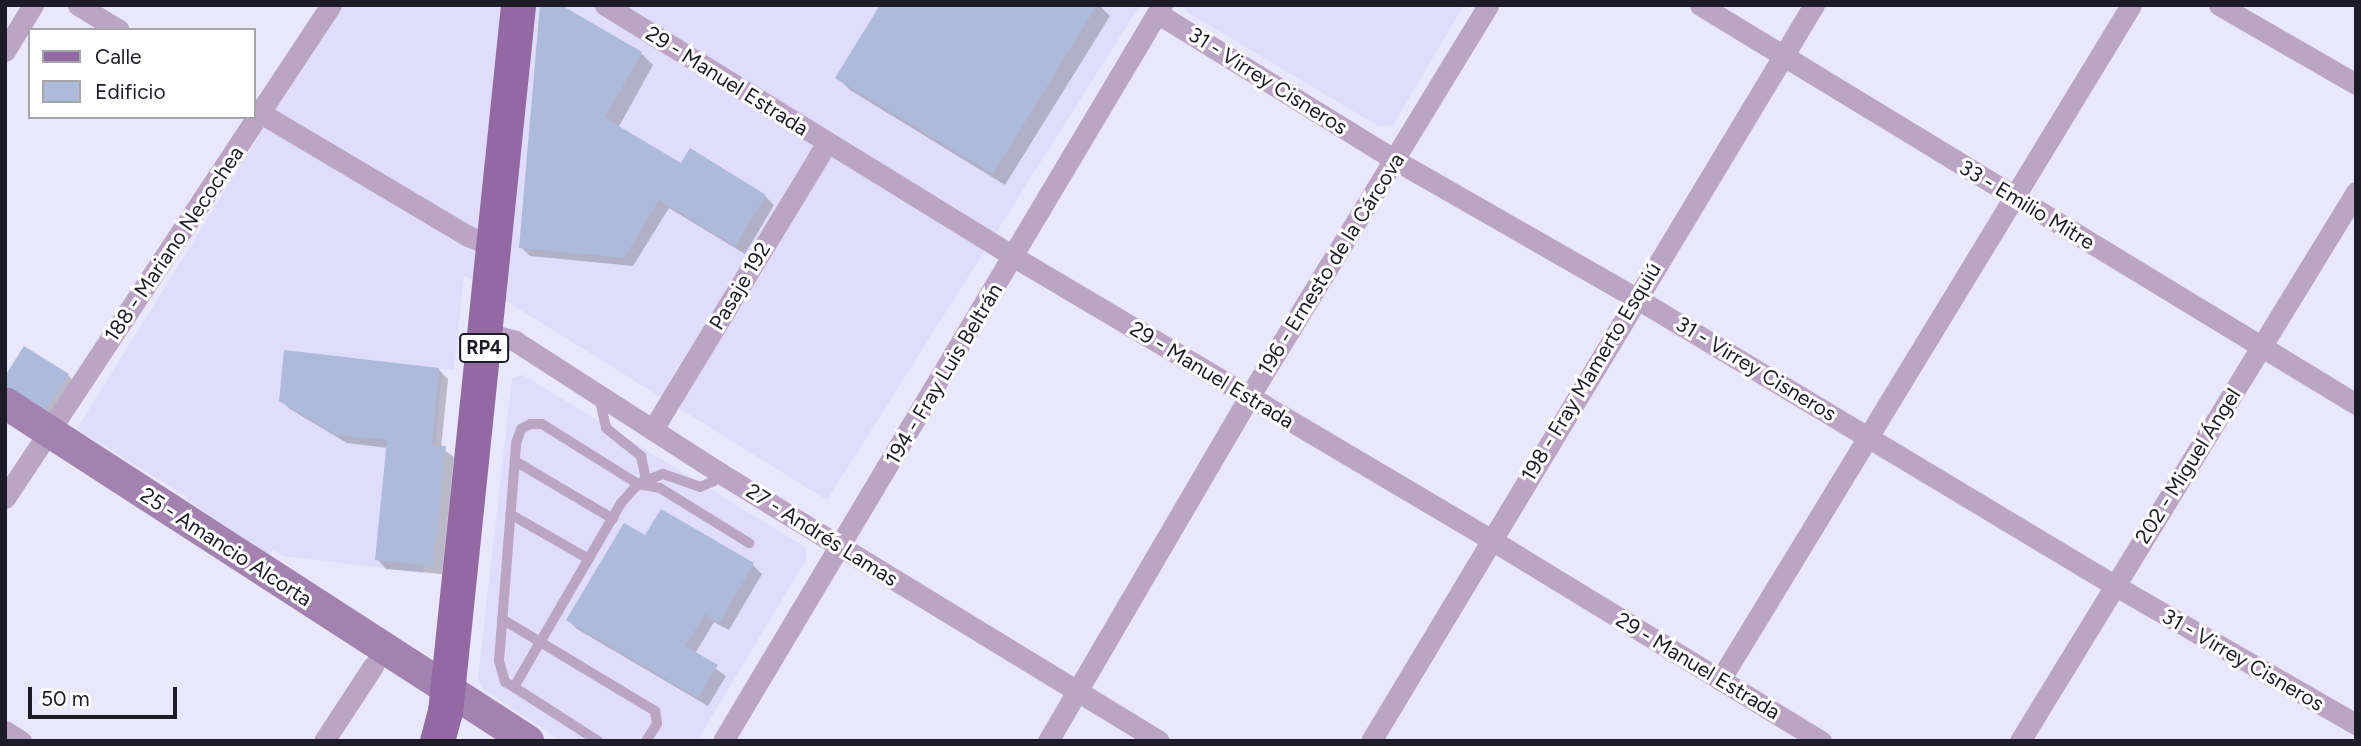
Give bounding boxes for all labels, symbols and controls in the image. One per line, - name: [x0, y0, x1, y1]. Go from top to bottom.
- street label: 29 - Manuel Estrada: [641, 21, 813, 141]
- street label: 31 - Virrey Cisneros: [1184, 22, 1352, 140]
- legend: [28, 28, 256, 119]
- text: Calle: [95, 44, 142, 69]
- text: Edificio: [95, 79, 166, 104]
- street label: 188 - Mariano Necochea: [99, 141, 249, 347]
- street label: 196 - Ernesto de la Cárcova: [1252, 149, 1410, 379]
- street label: 33 - Emilio Mitre: [1955, 155, 2099, 255]
- street label: Pasaje 192: [704, 238, 776, 334]
- street label: 198 - Fray Mamerto Esquiú: [1516, 258, 1666, 486]
- street label: 194 - Fray Luis Beltrán: [880, 279, 1008, 469]
- street label: 31 - Virrey Cisneros: [1671, 311, 1841, 427]
- street label: 29 - Manuel Estrada: [1125, 316, 1299, 434]
- road number: RP4: [458, 332, 510, 364]
- street label: 202 - Miguel Ángel: [2130, 384, 2246, 548]
- street label: 27 - Andrés Lamas: [742, 478, 902, 592]
- street label: 25 - Amancio Alcorta: [136, 482, 316, 612]
- street label: 31 - Virrey Cisneros: [2158, 604, 2328, 716]
- street label: 29 - Manuel Estrada: [1611, 607, 1785, 725]
- scale bar: [32, 672, 180, 716]
- text: 50 m: [41, 686, 90, 711]

